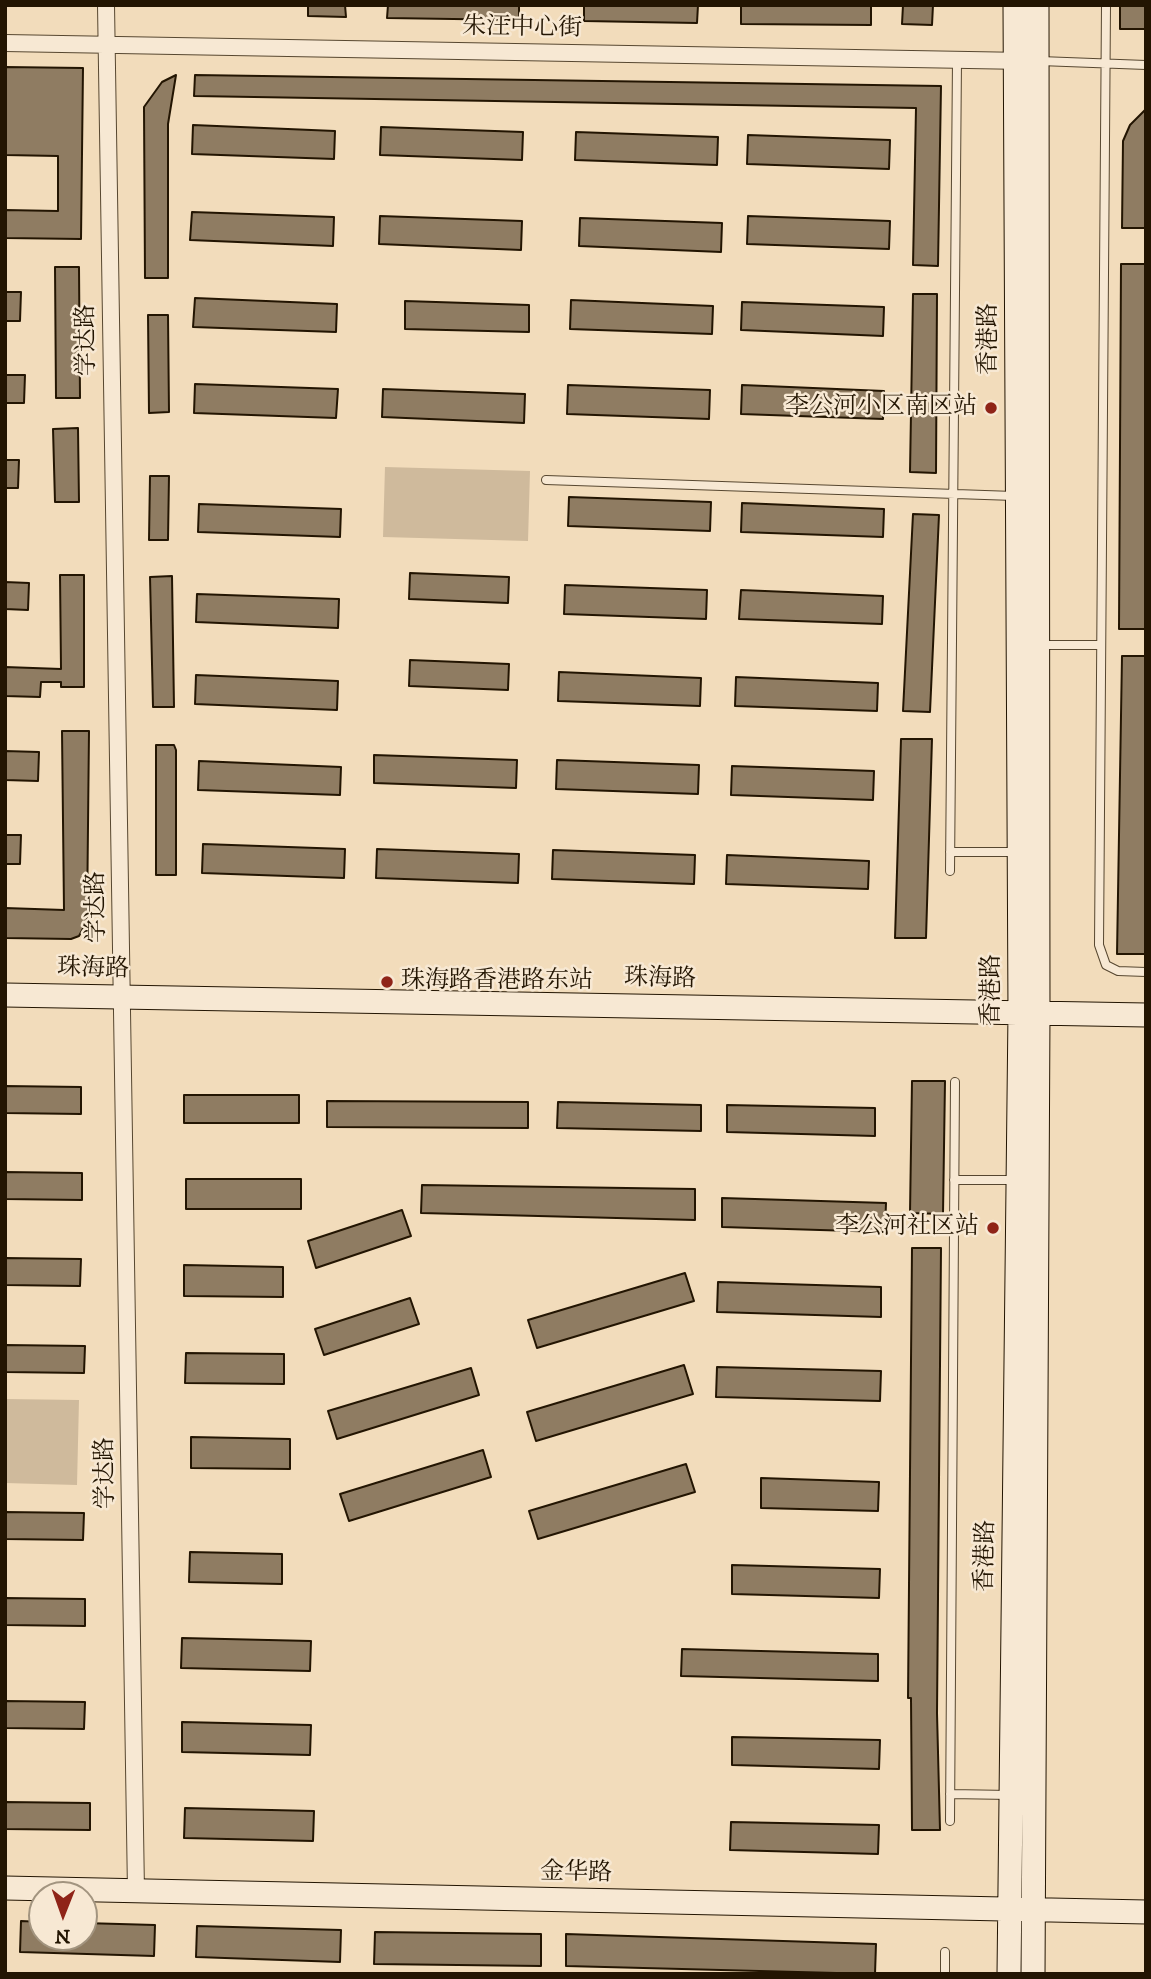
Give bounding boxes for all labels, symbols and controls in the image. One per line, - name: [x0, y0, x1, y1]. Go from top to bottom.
- street label: 朱汪中心街: [462, 14, 582, 44]
- street label: 香港路: [976, 303, 1004, 375]
- street label: 学达路: [73, 304, 103, 376]
- place label: 李公河小区南区站: [785, 394, 977, 422]
- marker: 李公河小区南区站: [983, 400, 999, 416]
- street label: 学达路: [83, 871, 113, 943]
- street label: 香港路: [979, 954, 1007, 1026]
- street label: 珠海路: [57, 955, 129, 985]
- street label: 珠海路: [624, 965, 696, 995]
- place label: 珠海路香港路东站: [401, 968, 593, 996]
- marker: 珠海路香港路东站: [379, 974, 395, 990]
- place label: 李公河社区站: [835, 1214, 979, 1242]
- marker: 李公河社区站: [985, 1220, 1001, 1236]
- street label: 学达路: [92, 1437, 122, 1509]
- street label: 香港路: [972, 1520, 1002, 1592]
- street label: 金华路: [540, 1859, 612, 1889]
- north arrow: [28, 1881, 98, 1951]
- text: N: [55, 1924, 71, 1947]

